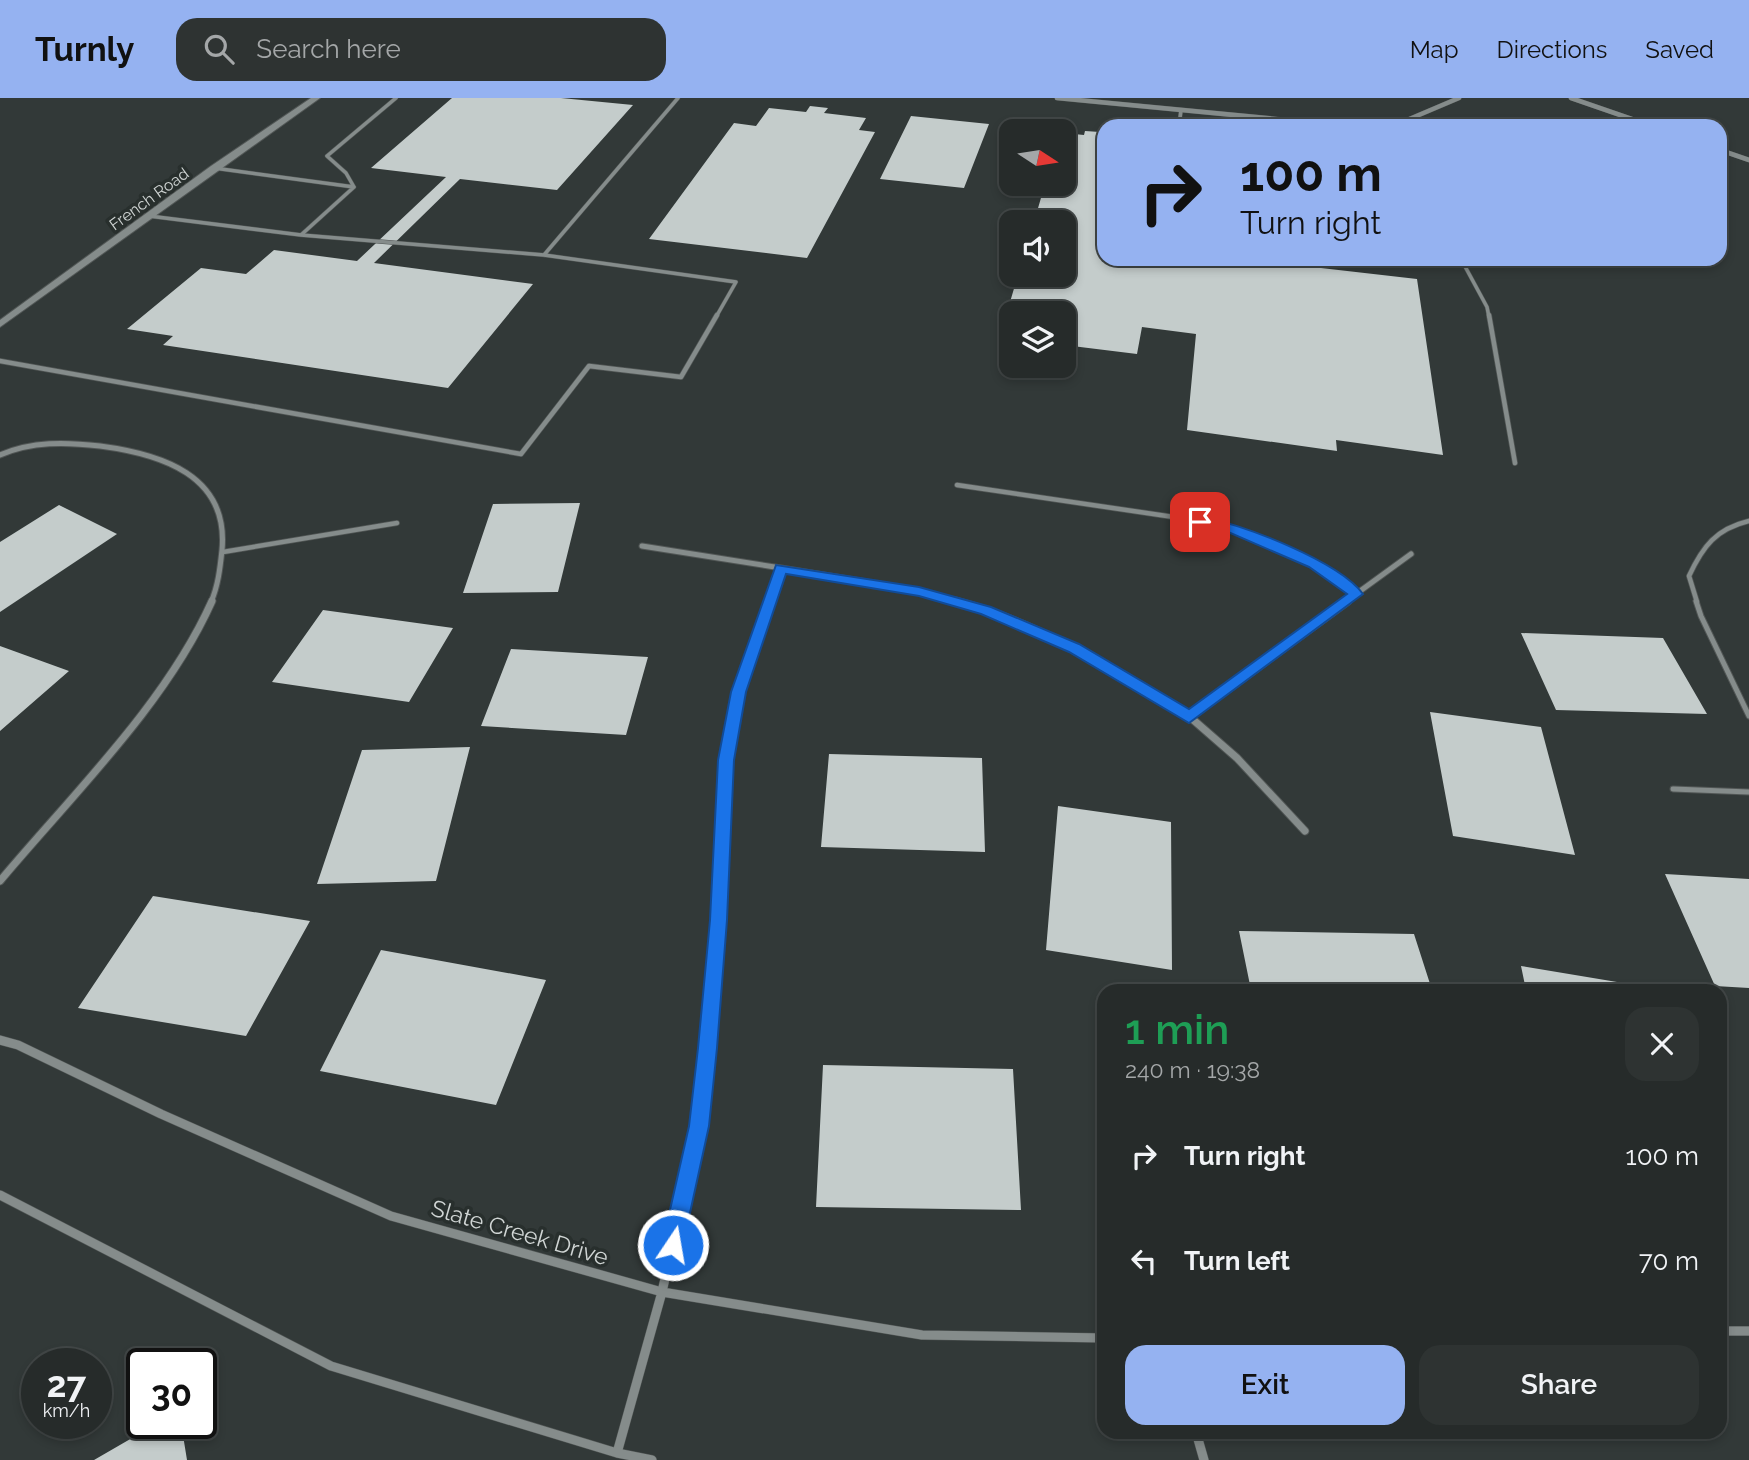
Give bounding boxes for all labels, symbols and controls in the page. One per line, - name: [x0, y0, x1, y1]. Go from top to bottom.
- search box: [176, 18, 666, 81]
- text: Turnly: [35, 30, 134, 69]
- icon: search: [200, 30, 238, 68]
- text: Search here: [256, 34, 401, 64]
- text: Map: [1410, 35, 1459, 64]
- text: Directions: [1497, 35, 1607, 64]
- text: Saved: [1645, 35, 1714, 64]
- north arrow: [999, 119, 1076, 196]
- map controls: [999, 119, 1076, 378]
- text: 100 m: [1240, 145, 1382, 202]
- icon: right: [1125, 147, 1216, 238]
- street label: French Road: [106, 164, 192, 234]
- text: Turn right: [1240, 204, 1381, 241]
- button: sound: [999, 210, 1076, 287]
- button: layers: [999, 301, 1076, 378]
- pin: [1170, 492, 1230, 552]
- icon: arrive: [1181, 503, 1219, 541]
- text: 1 min: [1125, 1005, 1229, 1054]
- button: close: [1625, 1007, 1699, 1081]
- text: 240 m · 19:38: [1125, 1056, 1260, 1083]
- icon: right: [1125, 1137, 1163, 1175]
- text: Turn right: [1184, 1141, 1305, 1171]
- text: 100 m: [1626, 1141, 1699, 1171]
- street label: Slate Creek Drive: [428, 1194, 612, 1270]
- position arrow: [636, 1208, 710, 1282]
- icon: left: [1125, 1242, 1163, 1280]
- text: Turn left: [1184, 1246, 1290, 1276]
- text: 70 m: [1639, 1246, 1699, 1276]
- button: Exit: [1125, 1345, 1405, 1425]
- button: Share: [1419, 1345, 1699, 1425]
- speed limit sign: 30: [126, 1348, 217, 1439]
- text: 27: [47, 1364, 86, 1405]
- text: km/h: [43, 1400, 90, 1421]

